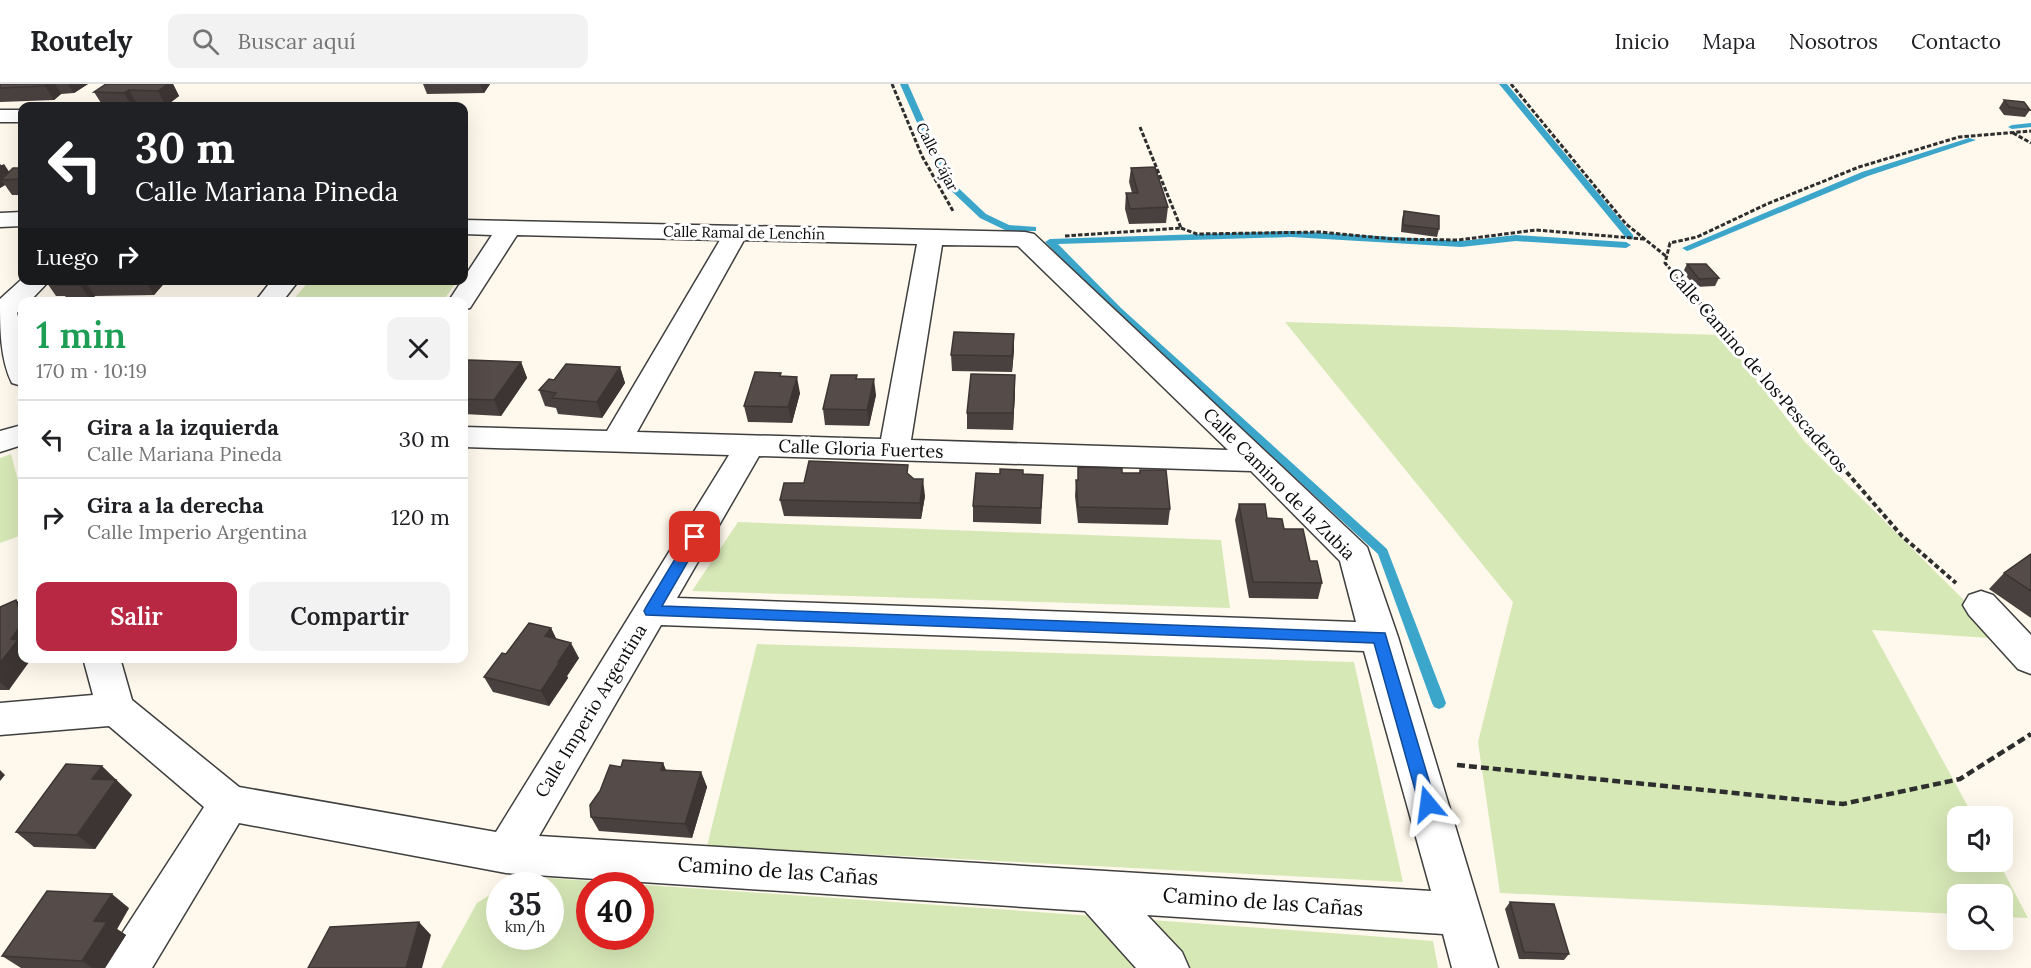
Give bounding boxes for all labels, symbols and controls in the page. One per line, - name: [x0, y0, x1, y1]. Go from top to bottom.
- search box: [168, 14, 588, 68]
- text: Routely: [30, 23, 132, 59]
- icon: search: [189, 25, 222, 58]
- text: Buscar aquí: [237, 27, 356, 55]
- text: Inicio: [1614, 28, 1669, 55]
- text: Mapa: [1702, 28, 1756, 55]
- text: Nosotros: [1789, 28, 1878, 55]
- text: Contacto: [1911, 28, 2001, 55]
- street label: Calle Cájar: [912, 119, 963, 195]
- text: 30 m: [135, 121, 235, 175]
- icon: left: [36, 126, 114, 204]
- text: Calle Mariana Pineda: [135, 174, 399, 208]
- street label: Calle Ramal de Lenchín: [663, 222, 825, 243]
- icon: right: [111, 240, 144, 273]
- text: Luego: [36, 243, 99, 271]
- street label: Calle Camino de los Pescaderos: [1663, 263, 1854, 477]
- text: 1 min: [36, 312, 126, 358]
- button: close: [387, 317, 450, 380]
- text: 170 m · 10:19: [36, 358, 147, 383]
- street label: Calle Camino de la Zubia: [1198, 403, 1360, 565]
- text: Gira a la izquierda: [87, 413, 279, 441]
- icon: left: [36, 423, 69, 456]
- text: 30 m: [399, 425, 450, 453]
- street label: Calle Gloria Fuertes: [778, 434, 944, 463]
- text: Calle Mariana Pineda: [87, 441, 282, 466]
- text: Gira a la derecha: [87, 491, 264, 519]
- icon: right: [36, 501, 69, 534]
- text: 120 m: [391, 503, 450, 531]
- pin: [669, 511, 720, 562]
- text: Calle Imperio Argentina: [87, 519, 307, 544]
- icon: arrive: [678, 520, 711, 553]
- button: Salir: [36, 582, 237, 651]
- button: Compartir: [249, 582, 450, 651]
- street label: Calle Imperio Argentina: [530, 620, 652, 802]
- position arrow: [1396, 772, 1460, 836]
- map controls: [1947, 806, 2013, 950]
- button: sound: [1947, 806, 2013, 872]
- street label: Camino de las Cañas: [677, 850, 879, 891]
- speed limit sign: 40: [576, 872, 654, 950]
- street label: Camino de las Cañas: [1162, 881, 1364, 922]
- button: search: [1947, 884, 2013, 950]
- text: 35: [508, 885, 541, 923]
- text: km/h: [505, 917, 545, 936]

